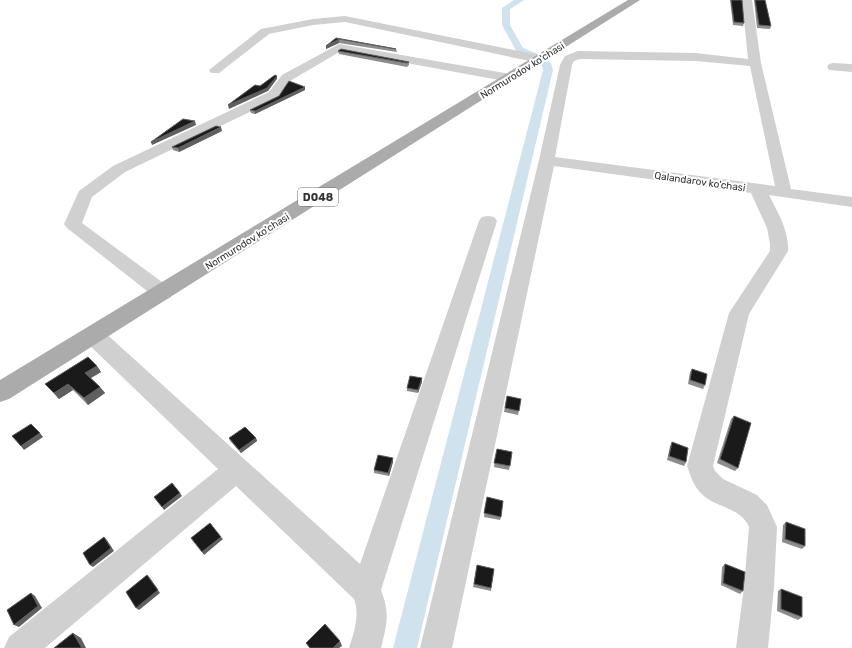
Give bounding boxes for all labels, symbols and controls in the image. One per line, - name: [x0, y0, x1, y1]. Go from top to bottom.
- street label: Normurodov ko'chasi: [478, 40, 567, 102]
- street label: Qalandarov ko'chasi: [654, 170, 746, 194]
- road number: D048: [298, 188, 338, 206]
- street label: Normurodov ko'chasi: [203, 211, 292, 273]

